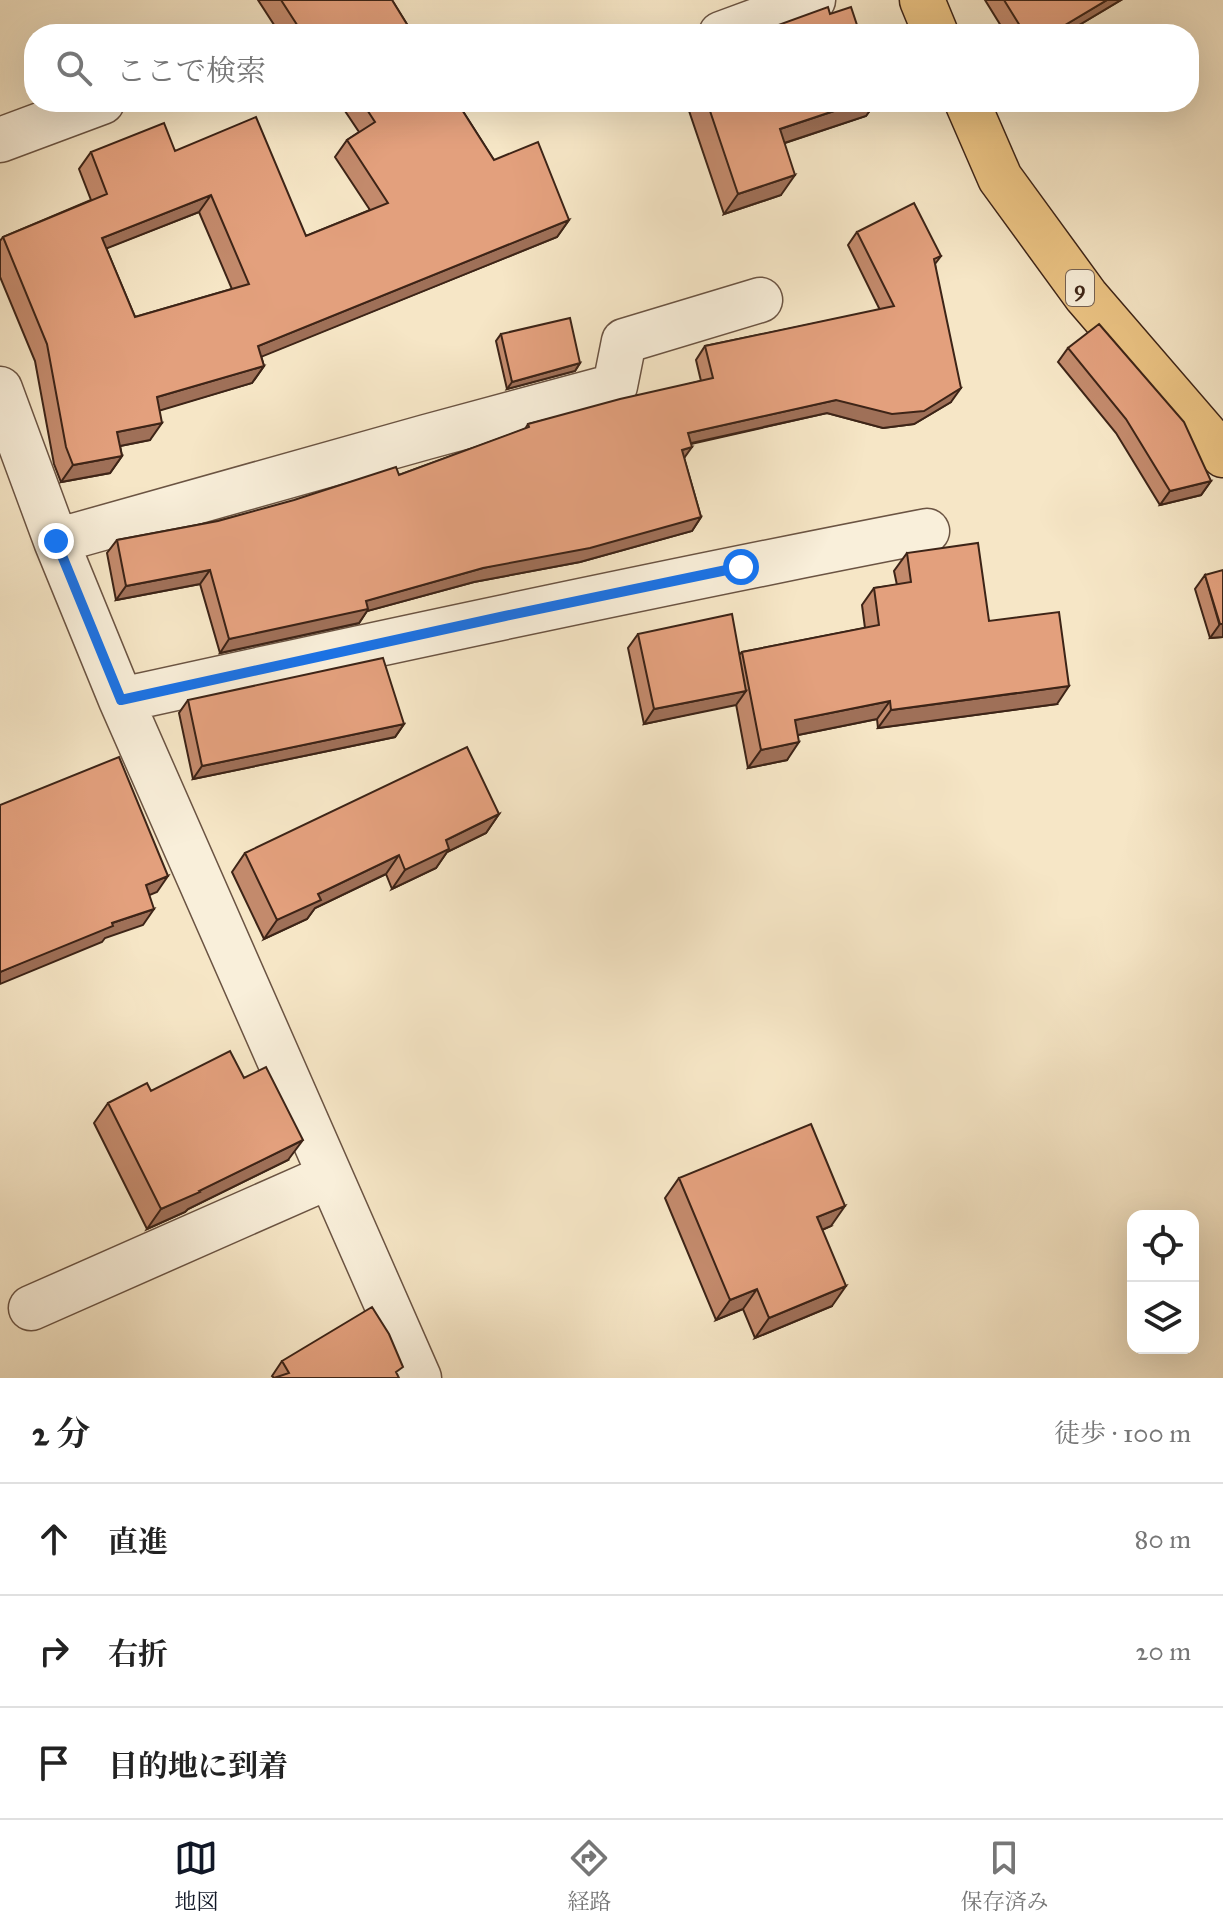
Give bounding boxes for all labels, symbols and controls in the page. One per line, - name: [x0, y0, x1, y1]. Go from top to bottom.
- search box: [24, 24, 1199, 112]
- icon: search: [52, 46, 96, 90]
- text: ここで検索: [116, 53, 266, 89]
- road number: 9: [1066, 270, 1094, 306]
- route end: [38, 523, 74, 559]
- route start: [723, 549, 759, 585]
- map controls: [1127, 1210, 1199, 1354]
- button: locate: [1127, 1210, 1199, 1282]
- button: layers: [1127, 1282, 1199, 1354]
- text: 2 分: [32, 1413, 90, 1454]
- text: 徒歩 · 100 m: [1054, 1417, 1191, 1449]
- icon: ahead: [32, 1517, 76, 1561]
- text: 80 m: [1135, 1523, 1191, 1555]
- text: 直進: [108, 1524, 168, 1560]
- icon: right: [32, 1629, 76, 1673]
- text: 20 m: [1136, 1635, 1191, 1667]
- text: 右折: [108, 1636, 168, 1672]
- icon: arrive: [32, 1741, 76, 1785]
- text: 目的地に到着: [108, 1748, 288, 1784]
- tab: 地図: [174, 1836, 219, 1915]
- tab: 経路: [567, 1836, 612, 1915]
- tab: 保存済み: [960, 1836, 1049, 1915]

